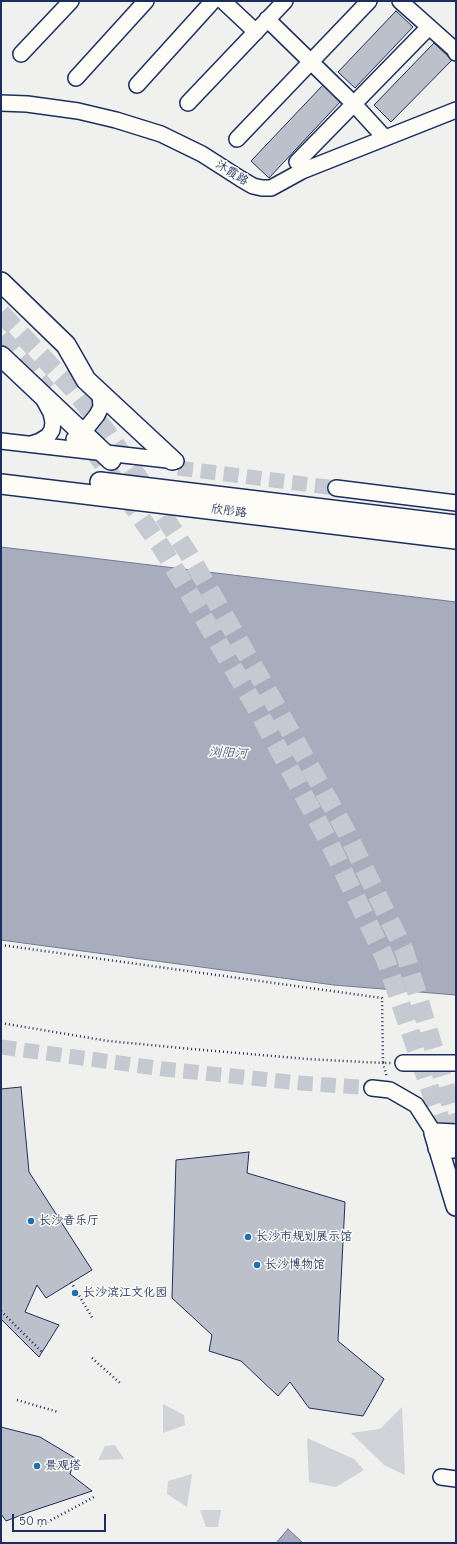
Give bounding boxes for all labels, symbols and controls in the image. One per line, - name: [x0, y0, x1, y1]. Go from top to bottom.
- street label: 沐霞路: [213, 157, 251, 189]
- street label: 欣彤路: [210, 502, 248, 520]
- water label: 浏阳河: [208, 744, 248, 762]
- place label: 长沙音乐厅: [39, 1214, 99, 1228]
- marker: 长沙音乐厅: [26, 1216, 36, 1226]
- place label: 长沙市规划展示馆: [256, 1230, 352, 1244]
- marker: 长沙市规划展示馆: [243, 1232, 253, 1242]
- place label: 长沙博物馆: [265, 1258, 325, 1272]
- marker: 长沙博物馆: [252, 1260, 262, 1270]
- place label: 长沙滨江文化园: [83, 1286, 167, 1300]
- marker: 长沙滨江文化园: [70, 1288, 80, 1298]
- place label: 景观塔: [45, 1459, 81, 1473]
- marker: 景观塔: [32, 1461, 42, 1471]
- scale bar: [14, 1506, 108, 1532]
- text: 50 m: [19, 1513, 47, 1528]

